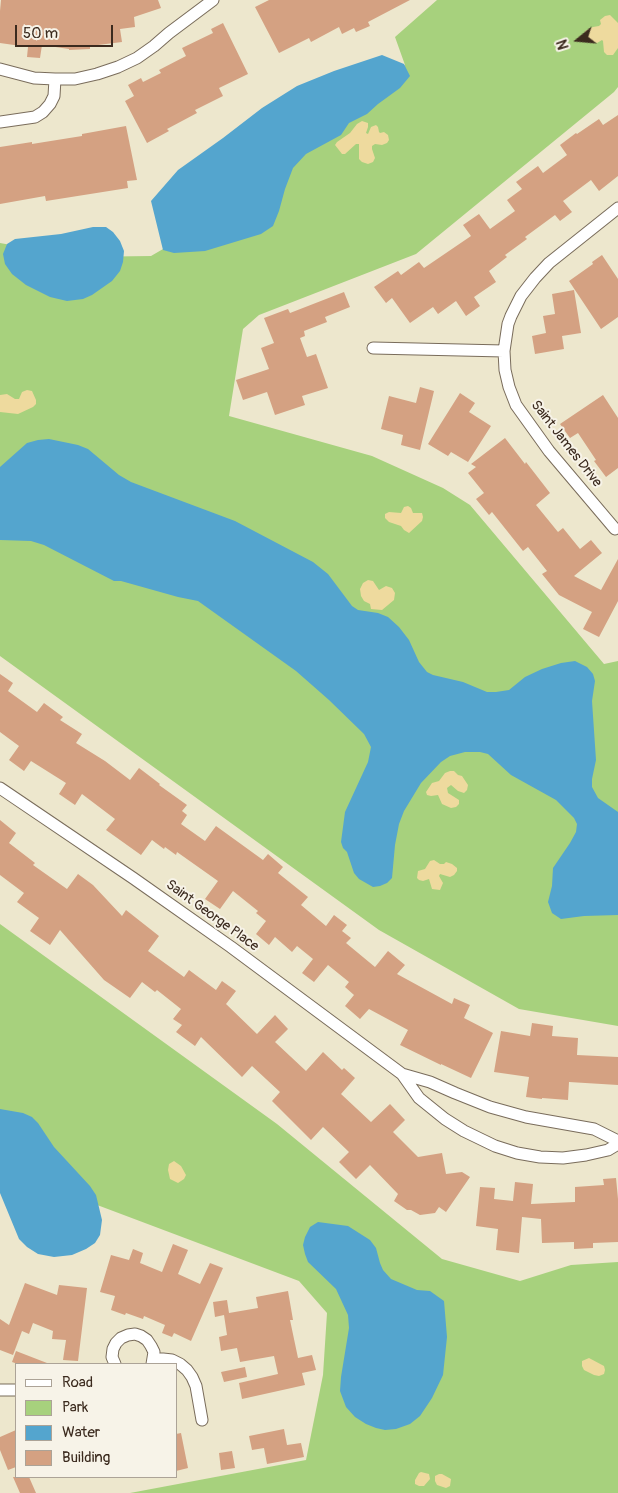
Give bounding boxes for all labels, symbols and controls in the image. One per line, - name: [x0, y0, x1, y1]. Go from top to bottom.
- scale bar: [18, 15, 115, 47]
- north arrow: [553, 15, 603, 65]
- text: 50 m: [23, 24, 58, 43]
- text: N: [554, 38, 573, 52]
- street label: Saint James Drive: [527, 397, 605, 491]
- street label: Saint George Place: [162, 877, 262, 955]
- legend: [15, 1363, 178, 1478]
- text: Road: [62, 1373, 93, 1392]
- text: Park: [62, 1398, 88, 1417]
- text: Water: [62, 1423, 100, 1442]
- text: Building: [62, 1448, 110, 1467]

